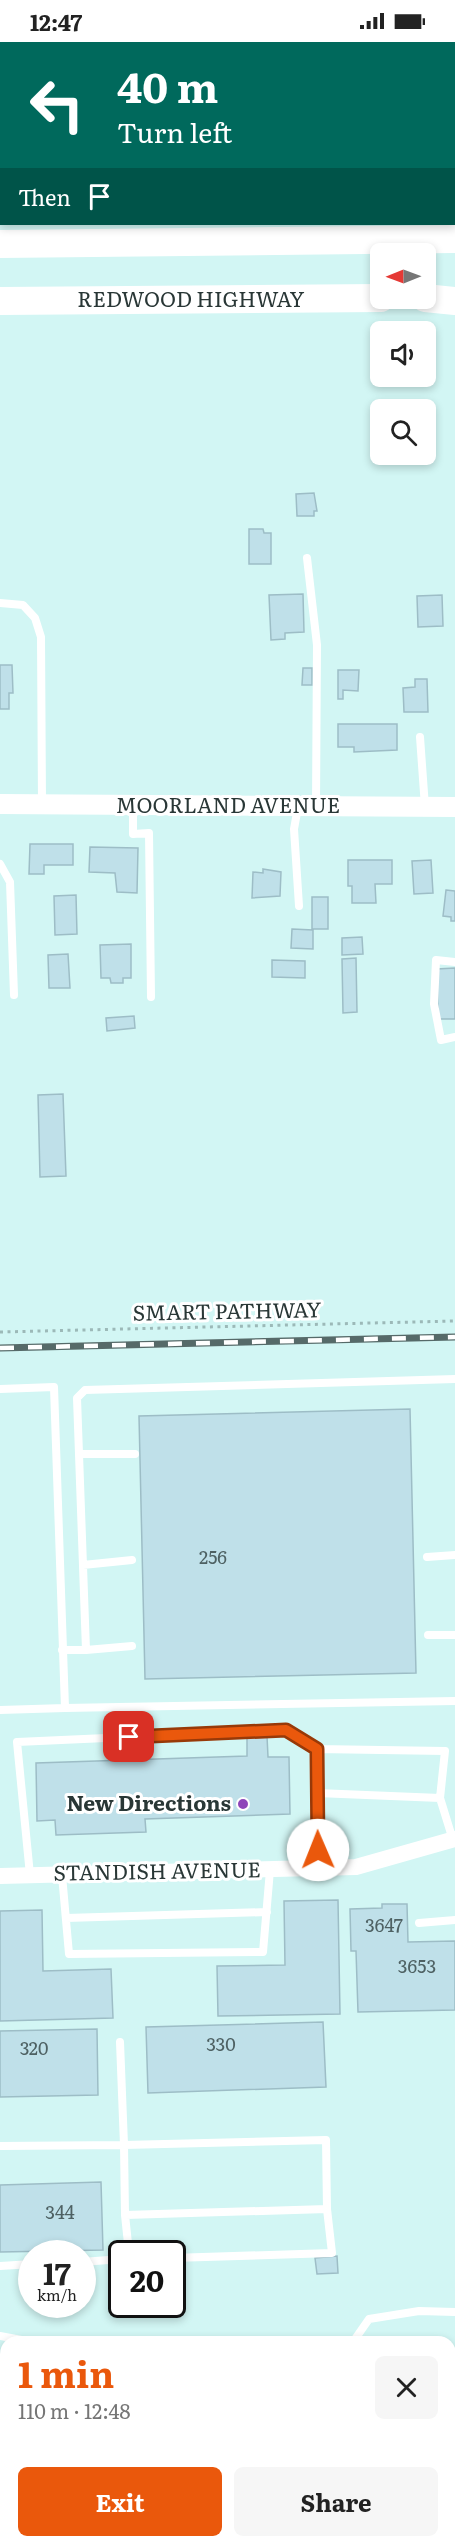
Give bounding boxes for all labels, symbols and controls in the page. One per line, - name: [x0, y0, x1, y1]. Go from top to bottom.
- text: 12:47: [30, 5, 82, 38]
- text: 40 m: [117, 54, 218, 116]
- icon: left: [18, 66, 96, 144]
- text: Turn left: [117, 111, 232, 151]
- text: Then: [18, 180, 71, 213]
- icon: arrive: [83, 180, 116, 213]
- north arrow: [370, 243, 436, 309]
- map controls: [370, 243, 436, 465]
- street label: REDWOOD HIGHWAY: [77, 282, 305, 313]
- button: sound: [370, 321, 436, 387]
- button: search: [370, 399, 436, 465]
- street label: MOORLAND AVENUE: [116, 788, 340, 819]
- street label: SMART PATHWAY: [132, 1292, 322, 1327]
- house number: 256: [199, 1543, 227, 1570]
- pin: [103, 1711, 154, 1762]
- icon: arrive: [112, 1720, 145, 1753]
- place label: New Directions: [66, 1786, 231, 1817]
- marker: New Directions: [236, 1797, 250, 1811]
- position arrow: [286, 1818, 350, 1882]
- street label: STANDISH AVENUE: [53, 1852, 261, 1887]
- house number: 3647: [365, 1911, 403, 1938]
- house number: 3653: [398, 1952, 436, 1979]
- house number: 330: [206, 2030, 236, 2057]
- house number: 320: [20, 2034, 48, 2061]
- house number: 344: [45, 2198, 75, 2225]
- speed limit sign: 20: [108, 2240, 186, 2318]
- text: 17: [43, 2250, 71, 2294]
- text: km/h: [37, 2283, 77, 2306]
- text: 1 min: [18, 2346, 114, 2399]
- button: close: [375, 2356, 438, 2419]
- text: 110 m · 12:48: [18, 2395, 130, 2425]
- button: Exit: [18, 2467, 222, 2536]
- button: Share: [234, 2467, 438, 2536]

